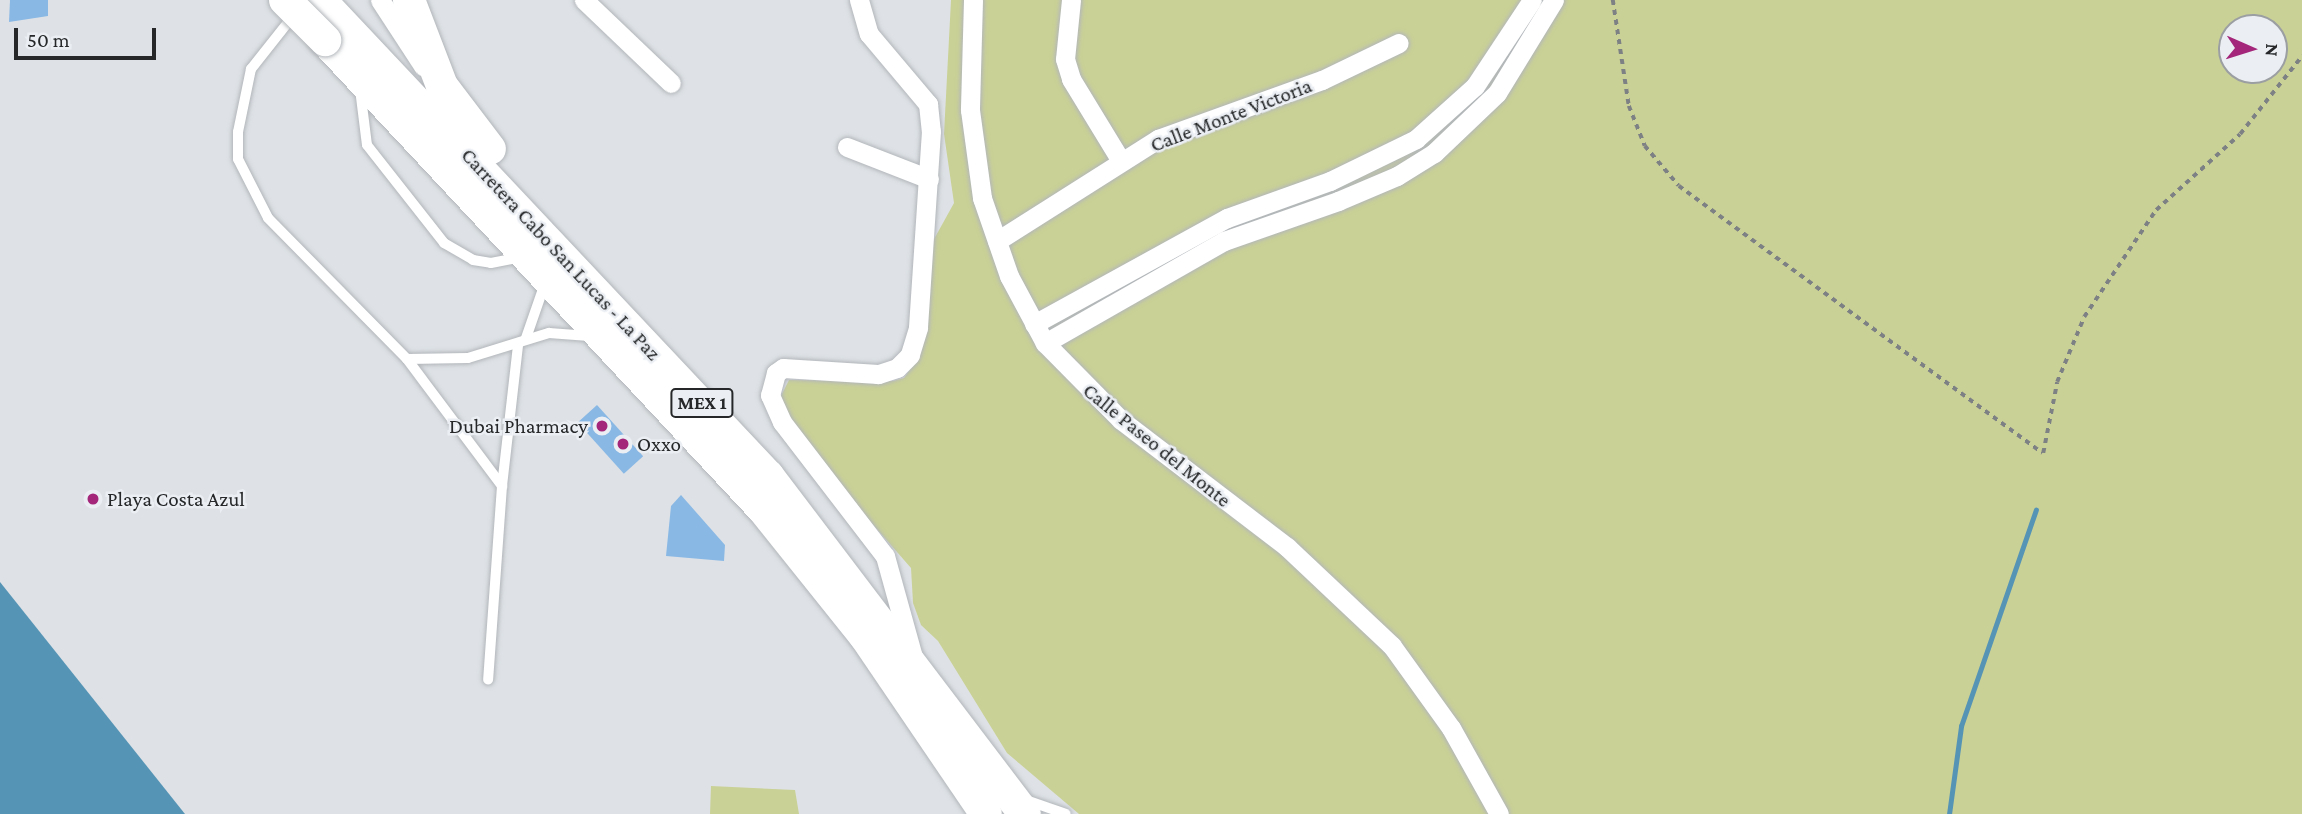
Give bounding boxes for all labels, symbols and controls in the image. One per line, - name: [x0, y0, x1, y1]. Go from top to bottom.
- scale bar: [18, 14, 159, 58]
- north arrow: [2218, 14, 2288, 84]
- text: 50 m: [27, 28, 70, 52]
- text: N: [2262, 43, 2283, 57]
- street label: Calle Monte Victoria: [1147, 73, 1315, 157]
- street label: Carretera Cabo San Lucas - La Paz: [456, 143, 666, 365]
- street label: Calle Paseo del Monte: [1078, 378, 1236, 512]
- road number: MEX 1: [669, 388, 735, 418]
- place label: Dubai Pharmacy: [449, 413, 588, 439]
- marker: Dubai Pharmacy: [594, 418, 610, 434]
- place label: Oxxo: [637, 431, 681, 457]
- marker: Oxxo: [615, 436, 631, 452]
- place label: Playa Costa Azul: [107, 486, 245, 512]
- marker: Playa Costa Azul: [85, 491, 101, 507]

